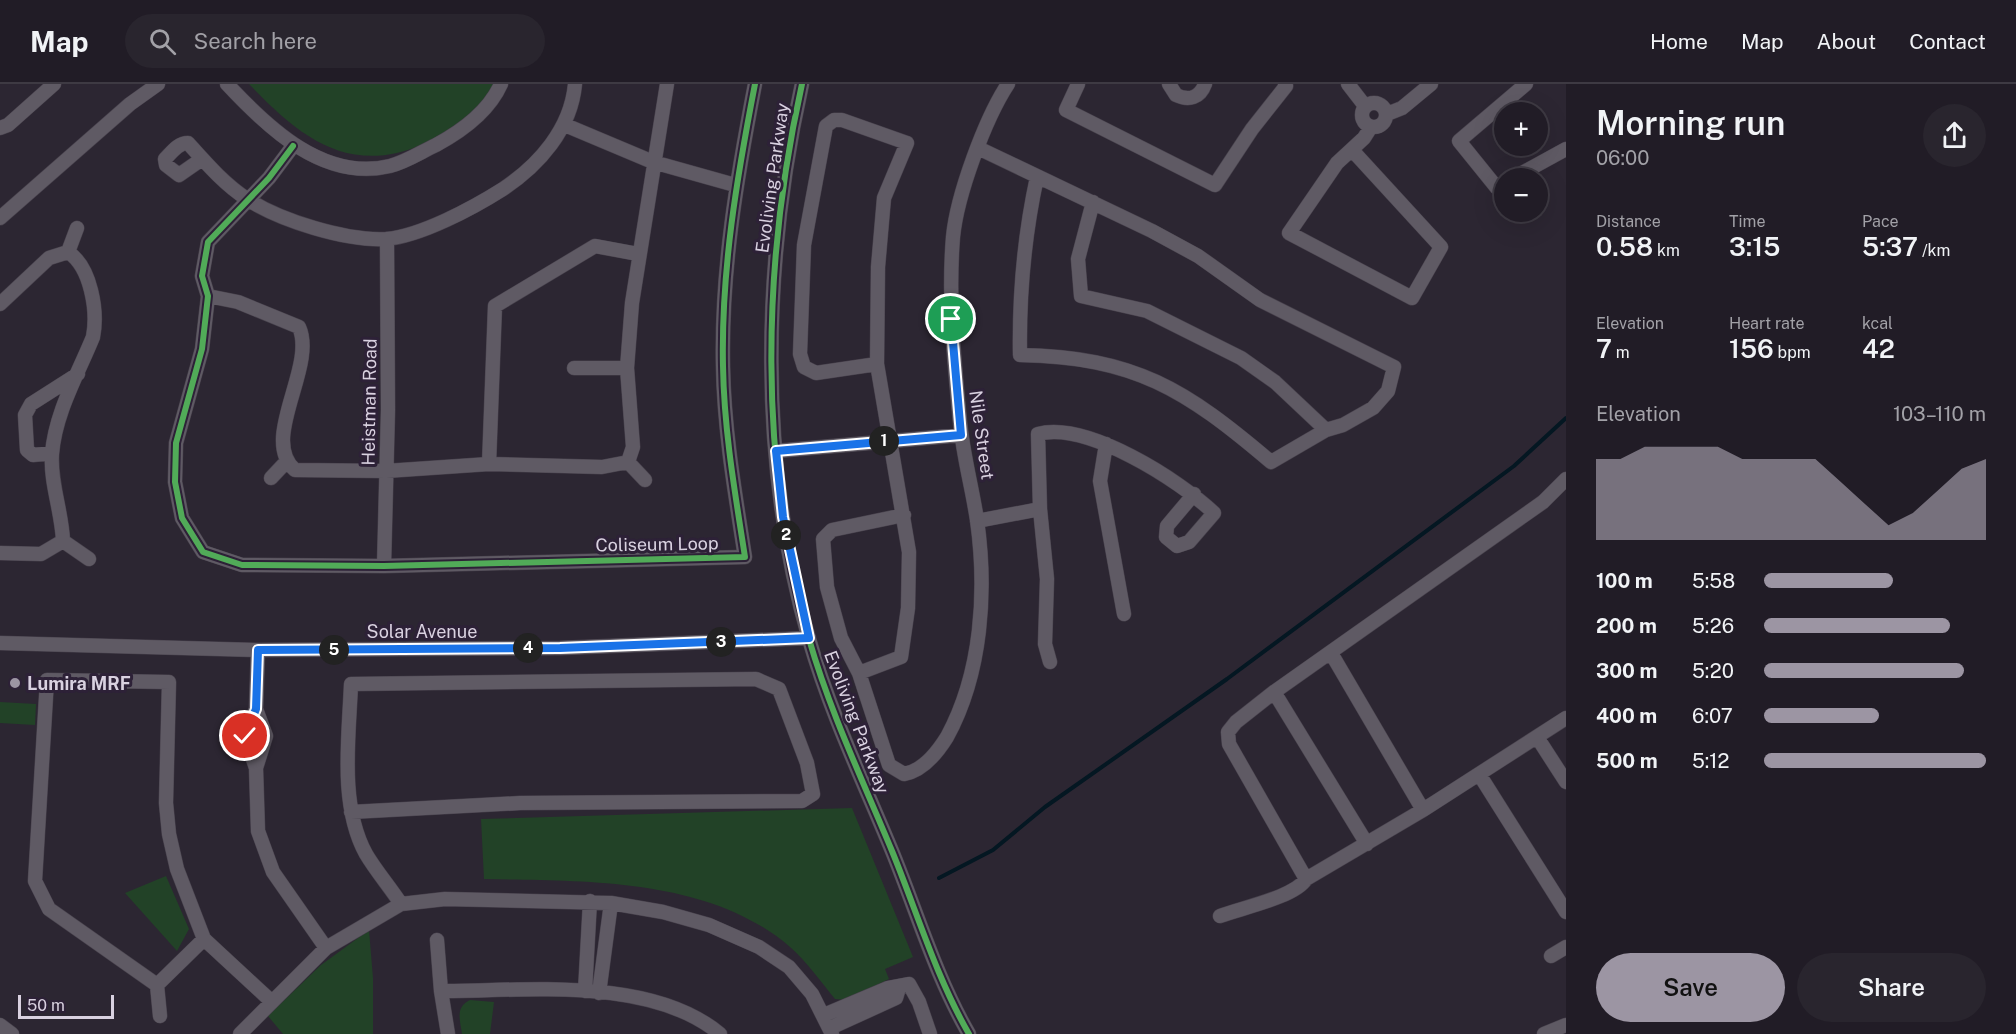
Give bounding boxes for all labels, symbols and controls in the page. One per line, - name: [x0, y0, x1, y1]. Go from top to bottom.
- search box: [125, 14, 545, 68]
- text: Map: [30, 25, 89, 58]
- icon: search: [146, 25, 179, 58]
- text: Search here: [194, 28, 317, 54]
- text: Home: [1650, 29, 1708, 54]
- text: Map: [1741, 29, 1784, 54]
- text: About: [1817, 29, 1876, 54]
- text: Contact: [1909, 29, 1986, 54]
- street label: Evoliving Parkway: [751, 101, 793, 254]
- map controls: [1494, 102, 1548, 222]
- button: +: [1494, 102, 1548, 156]
- text: Morning run: [1596, 104, 1785, 142]
- button: share: [1923, 104, 1986, 167]
- text: 06:00: [1596, 146, 1649, 170]
- button: −: [1494, 168, 1548, 222]
- text: Distance: [1596, 212, 1661, 231]
- text: Time: [1729, 212, 1765, 231]
- text: Pace: [1862, 212, 1899, 231]
- text: 0.58: [1596, 231, 1653, 262]
- text: 3:15: [1729, 231, 1780, 262]
- text: 5:37: [1862, 231, 1918, 262]
- text: km: [1653, 241, 1680, 260]
- text: /km: [1918, 241, 1950, 260]
- pin: [925, 293, 976, 344]
- icon: arrive: [934, 302, 967, 335]
- text: Elevation: [1596, 314, 1664, 333]
- text: Heart rate: [1729, 314, 1805, 333]
- text: kcal: [1862, 314, 1893, 333]
- text: 7: [1596, 333, 1612, 364]
- text: 156: [1729, 333, 1774, 364]
- text: 42: [1862, 333, 1895, 364]
- street label: Heistman Road: [357, 338, 381, 466]
- text: m: [1612, 343, 1630, 362]
- text: bpm: [1774, 343, 1811, 362]
- street label: Nile Street: [965, 389, 999, 481]
- text: Elevation: [1596, 402, 1681, 426]
- text: 103–110 m: [1893, 402, 1986, 426]
- pin: 1: [869, 426, 899, 456]
- text: 1: [881, 431, 887, 450]
- pin: 2: [771, 520, 801, 550]
- text: 2: [781, 525, 791, 544]
- street label: Coliseum Loop: [595, 532, 719, 556]
- text: 100 m: [1596, 569, 1653, 593]
- text: 5:58: [1692, 569, 1735, 593]
- text: 200 m: [1596, 614, 1657, 638]
- text: 5:26: [1692, 614, 1734, 638]
- street label: Solar Avenue: [367, 621, 477, 642]
- pin: 3: [706, 627, 736, 657]
- text: 3: [716, 632, 726, 651]
- pin: 4: [513, 633, 543, 663]
- pin: 5: [319, 635, 349, 665]
- text: 4: [523, 638, 533, 657]
- text: 5: [329, 640, 339, 659]
- street label: Evoliving Parkway: [820, 648, 894, 797]
- text: 300 m: [1596, 659, 1657, 683]
- text: 5:20: [1692, 659, 1734, 683]
- place label: Lumira MRF: [27, 673, 131, 694]
- marker: Lumira MRF: [8, 676, 22, 690]
- text: 400 m: [1596, 704, 1657, 728]
- text: 6:07: [1692, 704, 1733, 728]
- pin: [219, 710, 270, 761]
- icon: check: [228, 719, 261, 752]
- text: 500 m: [1596, 749, 1658, 773]
- text: 5:12: [1692, 749, 1729, 773]
- button: Save: [1596, 953, 1785, 1022]
- button: Share: [1797, 953, 1986, 1022]
- scale bar: [18, 992, 114, 1020]
- text: 50 m: [27, 996, 65, 1015]

